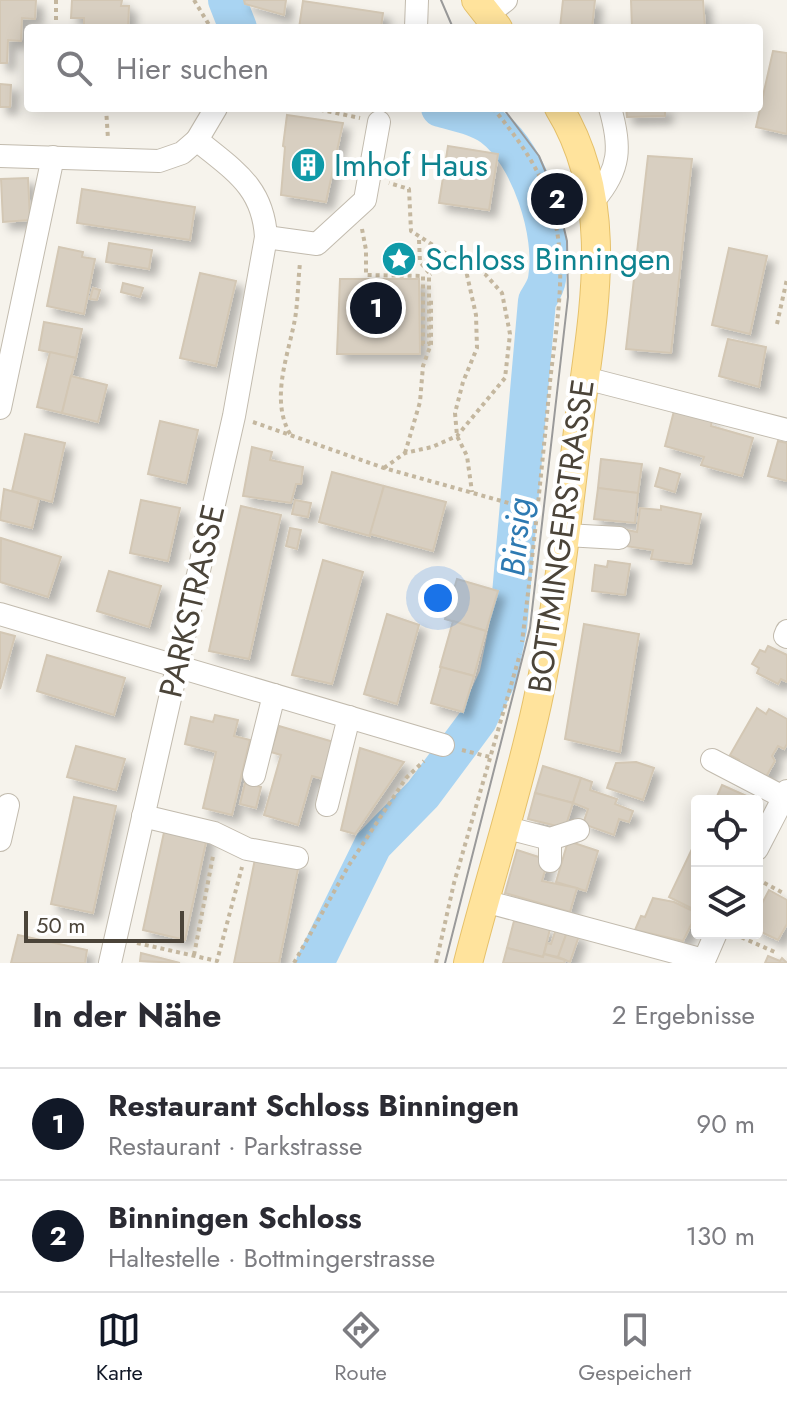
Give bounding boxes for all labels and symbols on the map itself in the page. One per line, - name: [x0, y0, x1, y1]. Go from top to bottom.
- place label: Imhof Haus: [334, 142, 488, 188]
- building icon: Imhof Haus: [289, 146, 327, 184]
- pin: 2: [531, 169, 583, 229]
- place label: Schloss Binningen: [425, 236, 671, 282]
- place icon: Schloss Binningen: [380, 240, 418, 278]
- pin: 1: [350, 278, 402, 338]
- street label: BOTTMINGERSTRASSE: [516, 376, 606, 696]
- water label: Birsig: [488, 495, 544, 578]
- street label: PARKSTRASSE: [147, 500, 237, 702]
- your location: [418, 578, 458, 618]
- scale bar: [24, 907, 184, 943]

